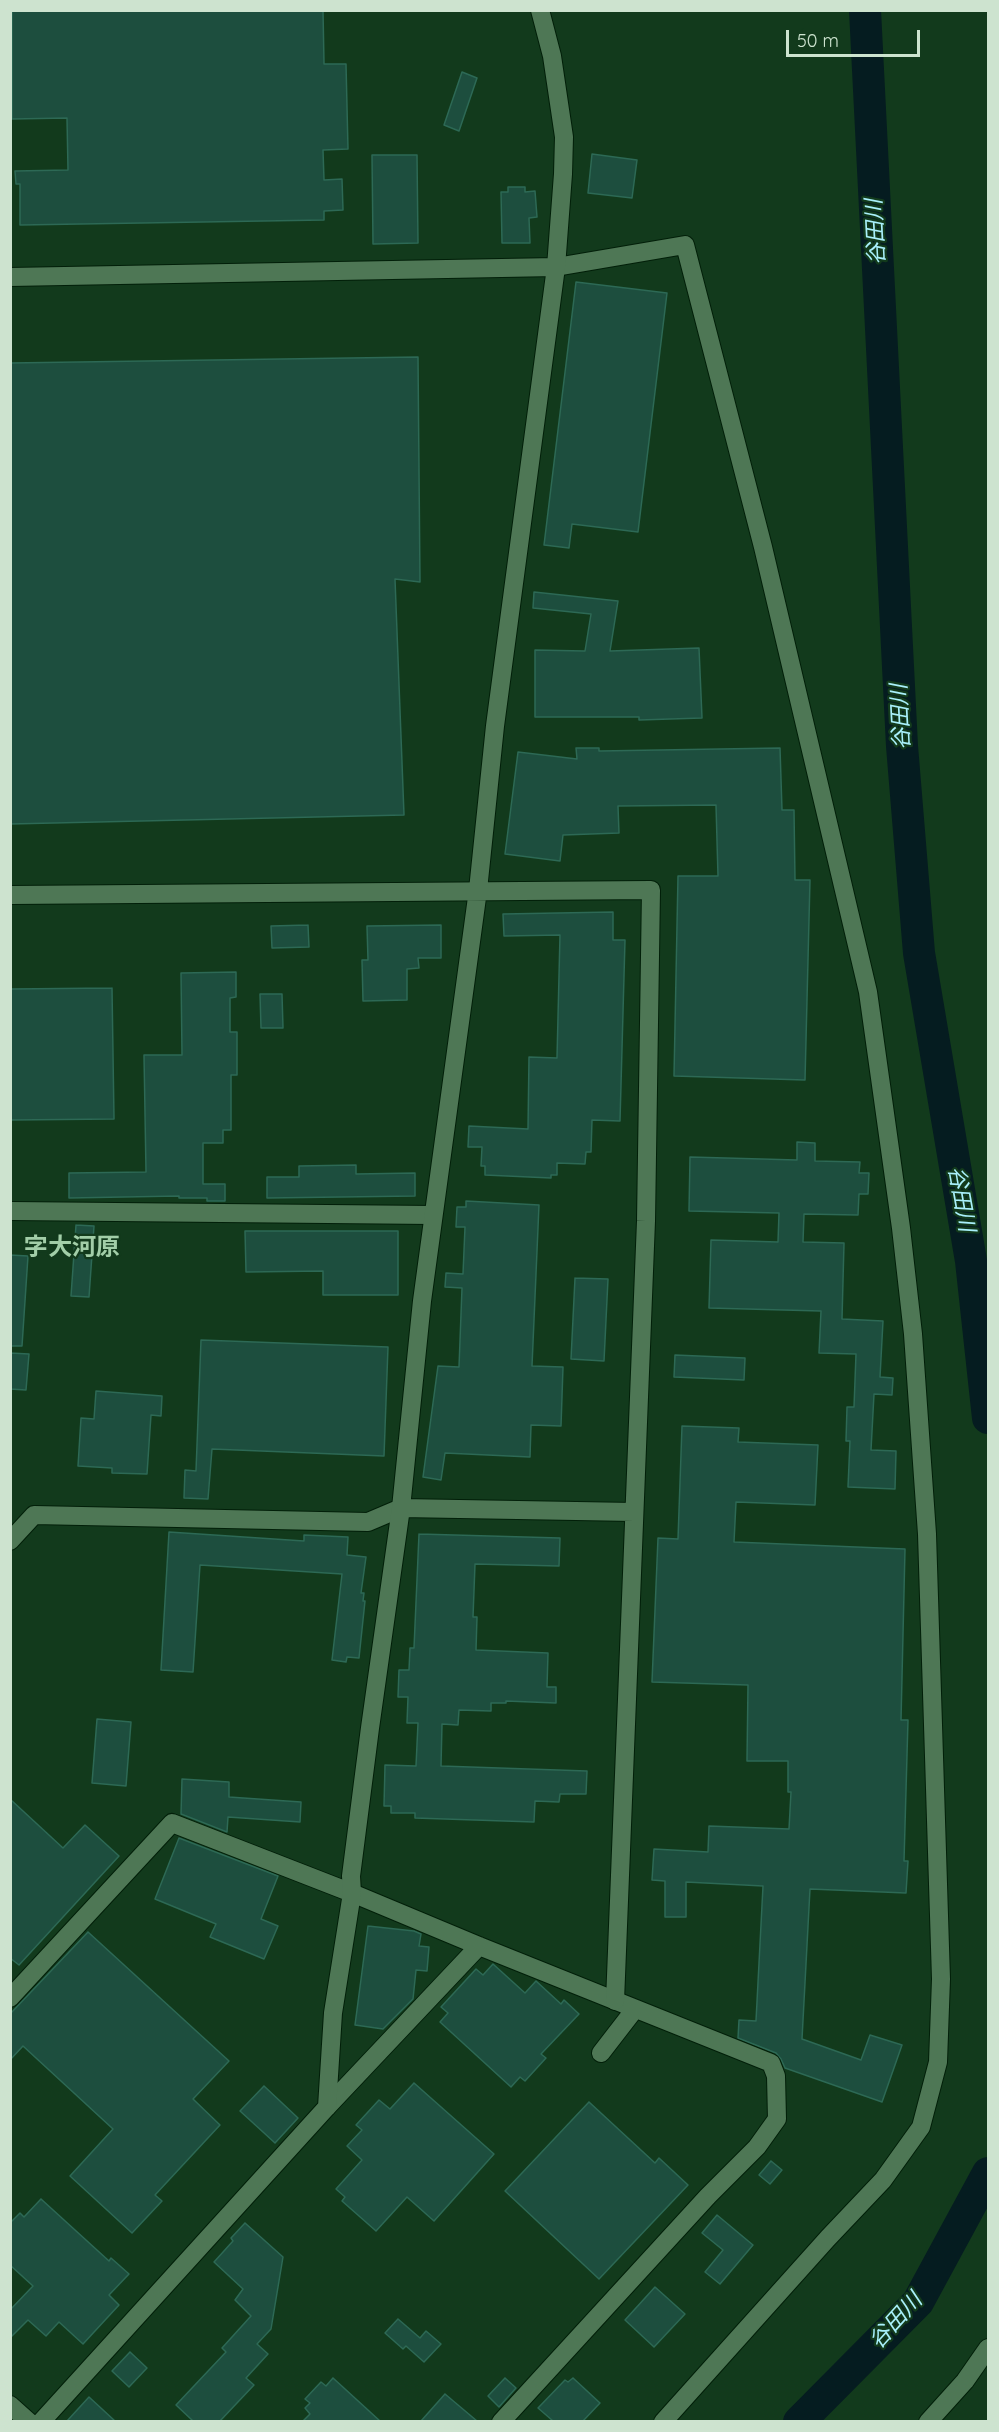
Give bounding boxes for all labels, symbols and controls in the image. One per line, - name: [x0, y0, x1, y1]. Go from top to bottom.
- scale bar: [789, 18, 922, 56]
- text: 50 m: [797, 29, 839, 52]
- water label: 谷田川: [861, 198, 891, 266]
- water label: 谷田川: [886, 683, 916, 751]
- water label: 谷田川: [942, 1164, 980, 1234]
- district label: 字大河原: [24, 1234, 120, 1262]
- water label: 谷田川: [864, 2288, 928, 2354]

